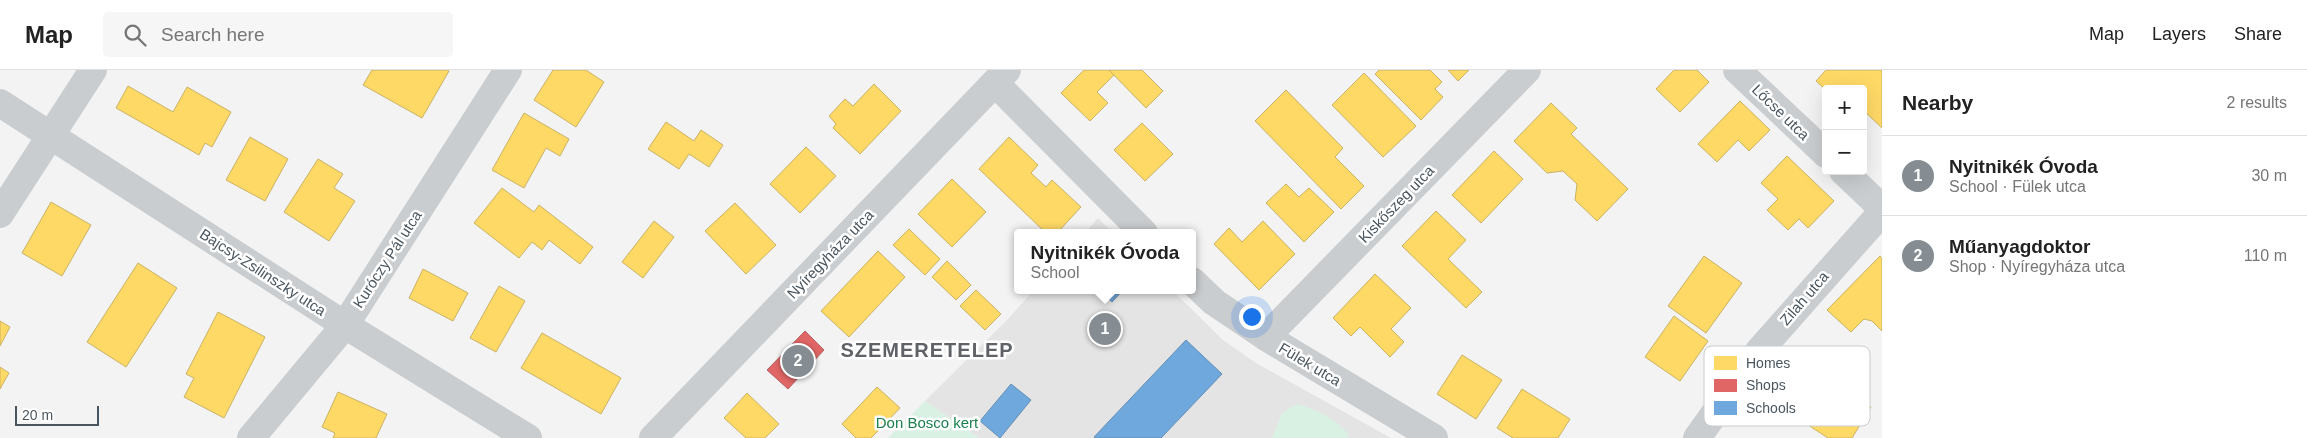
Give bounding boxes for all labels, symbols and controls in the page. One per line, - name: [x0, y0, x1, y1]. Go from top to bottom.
- search box: [103, 12, 453, 57]
- text: Map: [25, 21, 73, 48]
- icon: search: [121, 21, 149, 49]
- text: Search here: [161, 24, 265, 45]
- text: Map: [2089, 24, 2124, 44]
- text: Layers: [2152, 24, 2206, 44]
- text: Share: [2234, 24, 2282, 44]
- street label: Lőcse utca: [1749, 81, 1813, 144]
- map controls: [1822, 85, 1867, 175]
- button: +: [1822, 85, 1867, 130]
- text: Nearby: [1902, 91, 1973, 114]
- text: 2 results: [2227, 94, 2287, 111]
- button: −: [1822, 130, 1867, 175]
- text: Nyitnikék Óvoda: [1949, 156, 2098, 177]
- street label: Kiskőszeg utca: [1355, 161, 1438, 246]
- text: 1: [1914, 167, 1922, 184]
- text: 30 m: [2251, 167, 2287, 184]
- text: School · Fülek utca: [1949, 178, 2086, 195]
- street label: Nyíregyháza utca: [783, 206, 877, 302]
- street label: Kuróczy Pál utca: [349, 207, 425, 311]
- street label: Bajcsy-Zsilinszky utca: [197, 225, 330, 319]
- popup: [1014, 229, 1196, 294]
- text: Műanyagdoktor: [1949, 236, 2090, 257]
- text: Nyitnikék Óvoda: [1031, 242, 1179, 263]
- text: 2: [1914, 247, 1922, 264]
- text: 110 m: [2244, 247, 2287, 264]
- text: Shop · Nyíregyháza utca: [1949, 258, 2125, 275]
- text: School: [1031, 264, 1079, 281]
- street label: Zilah utca: [1776, 267, 1832, 328]
- your location: [1239, 304, 1265, 330]
- pin: 1: [1089, 310, 1121, 348]
- district label: SZEMERETELEP: [840, 339, 1014, 361]
- street label: Fülek utca: [1276, 339, 1345, 389]
- pin: 2: [782, 342, 814, 380]
- legend: [1704, 346, 1870, 426]
- text: Homes: [1746, 355, 1790, 371]
- text: Shops: [1746, 377, 1786, 393]
- text: Schools: [1746, 400, 1796, 416]
- scale bar: [15, 403, 99, 426]
- text: 20 m: [22, 407, 53, 423]
- park label: Don Bosco kert: [876, 414, 979, 431]

